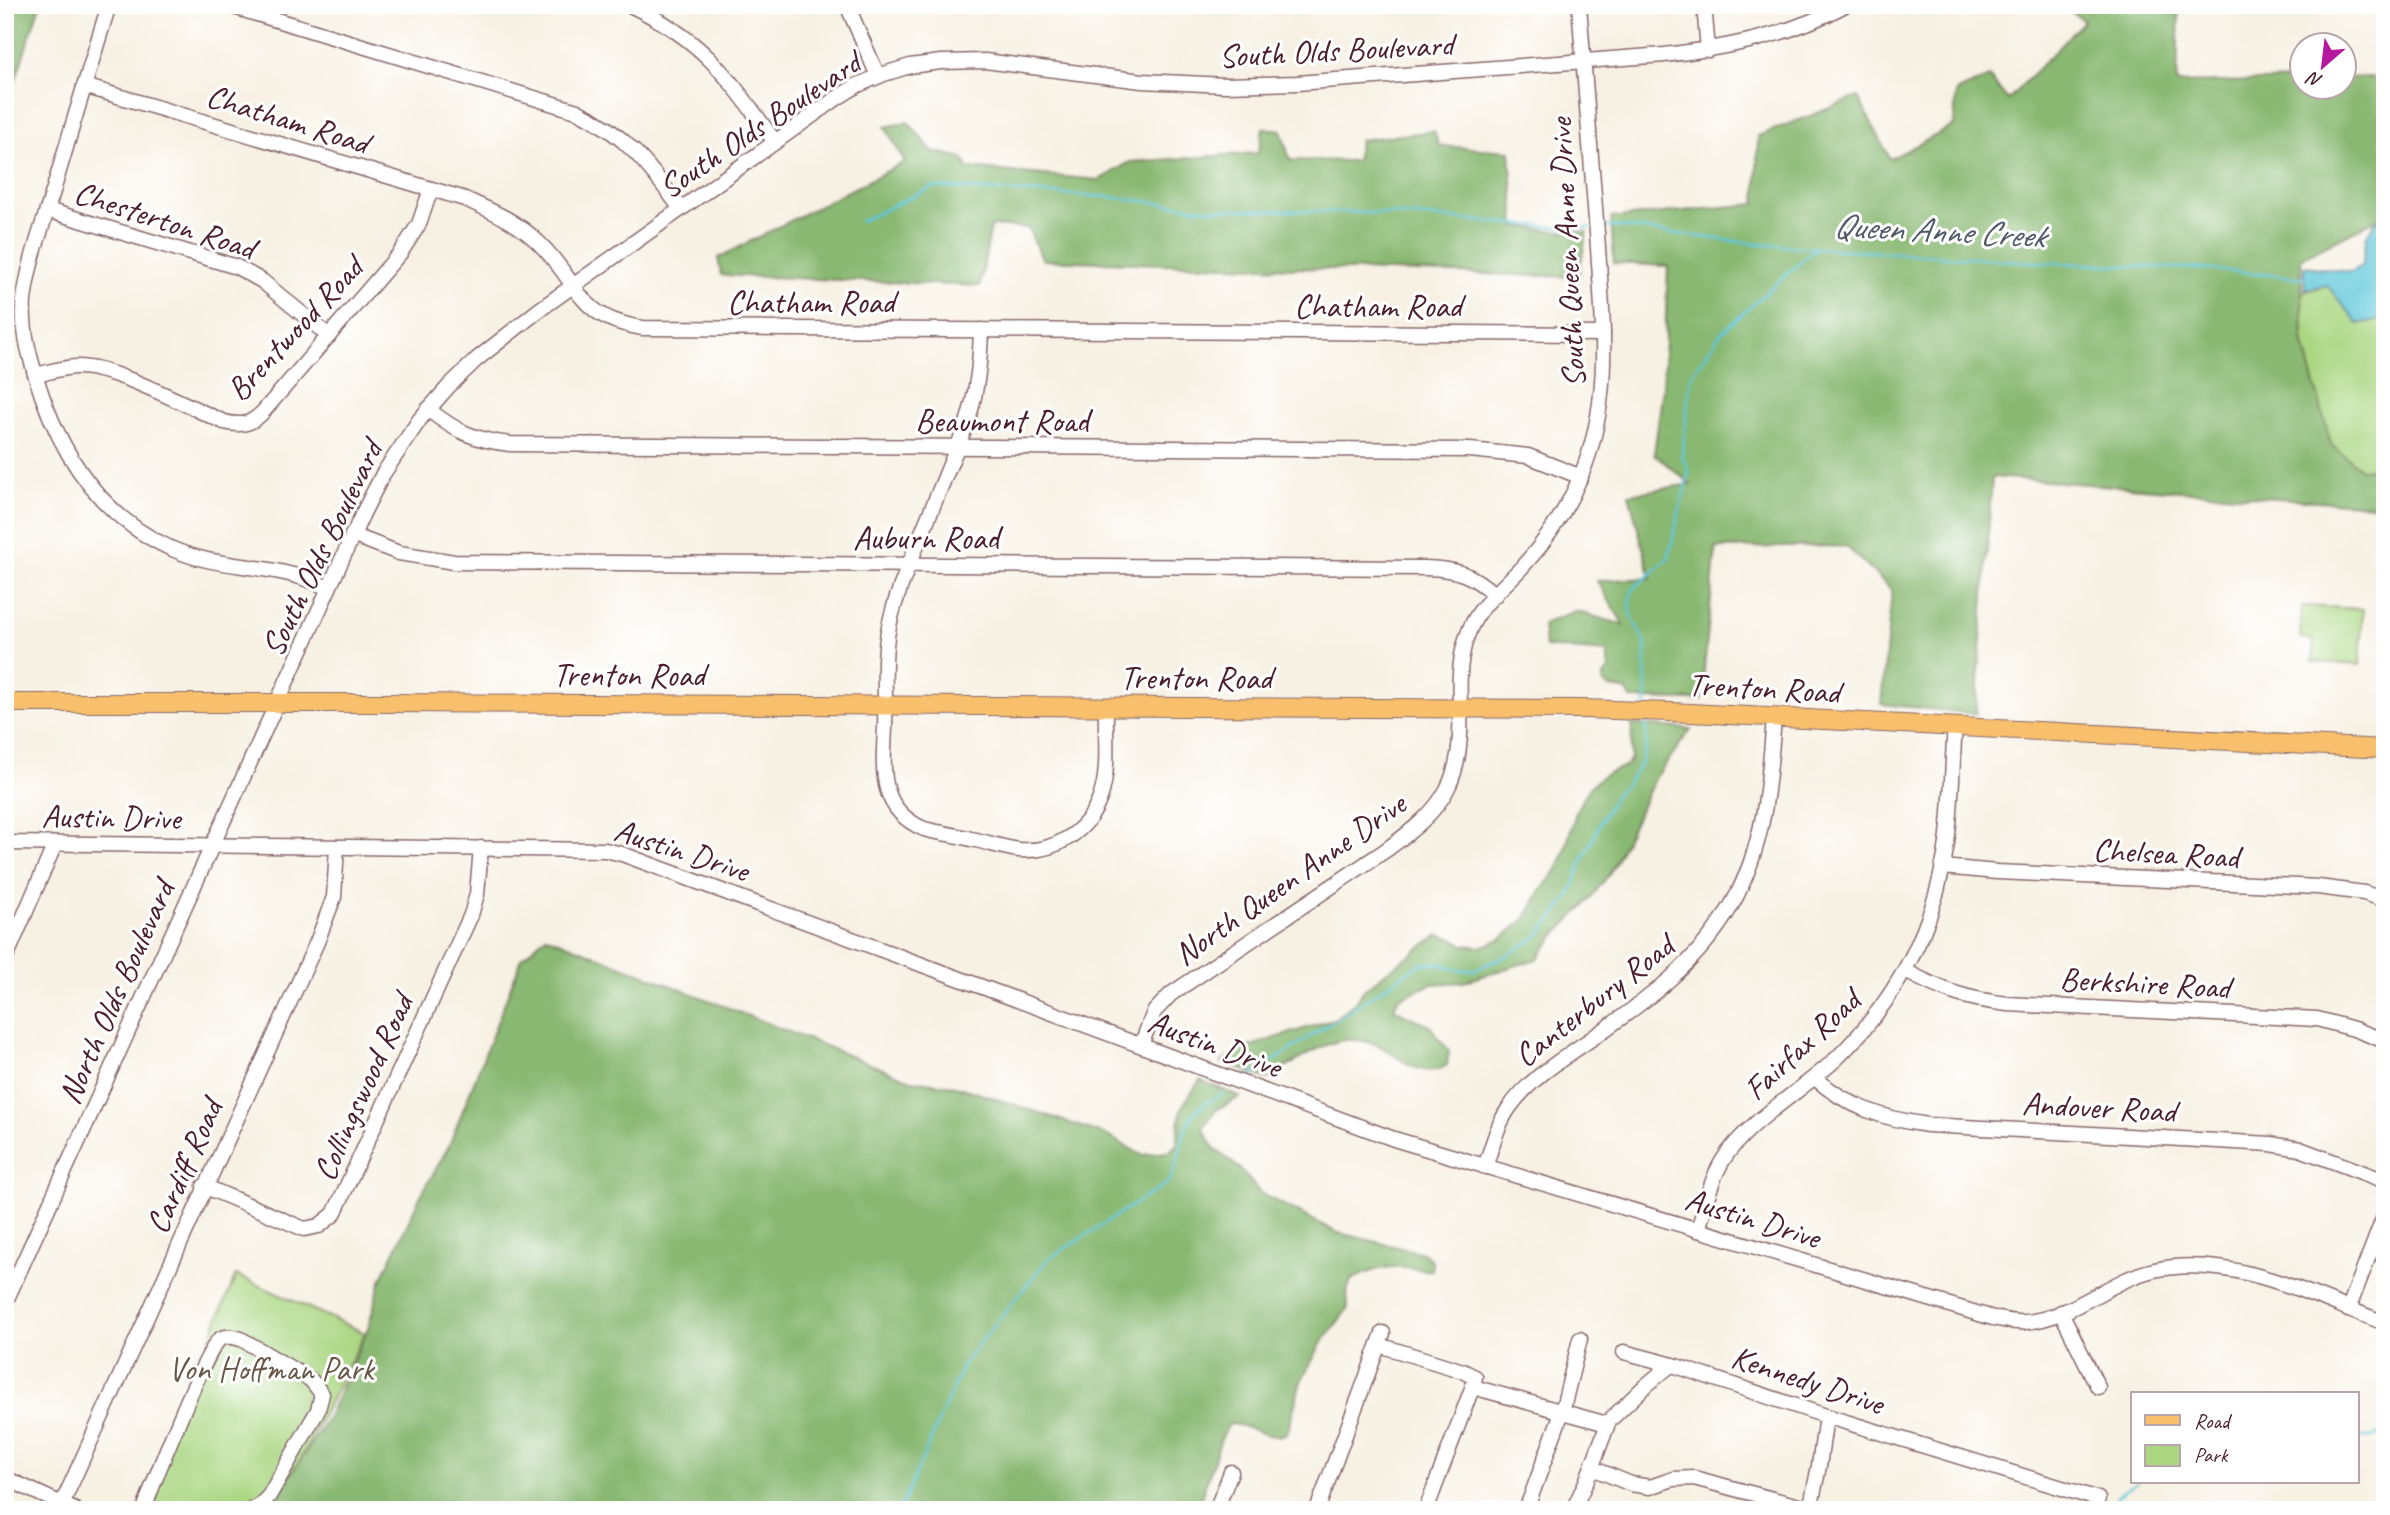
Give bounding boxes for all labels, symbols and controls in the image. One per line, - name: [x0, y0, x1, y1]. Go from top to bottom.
- street label: South Olds Boulevard: [1218, 23, 1459, 77]
- north arrow: [2288, 32, 2358, 102]
- street label: South Olds Boulevard: [650, 39, 873, 208]
- text: N: [2302, 65, 2326, 93]
- street label: Chatham Road: [202, 74, 379, 165]
- street label: South Queen Anne Drive: [1539, 115, 1595, 389]
- street label: Chesterton Road: [69, 171, 265, 270]
- water label: Queen Anne Creek: [1832, 203, 2051, 259]
- street label: Brentwood Road: [217, 244, 376, 410]
- street label: Chatham Road: [727, 281, 900, 323]
- street label: Chatham Road: [1294, 285, 1467, 327]
- street label: Beaumont Road: [915, 400, 1094, 442]
- street label: South Olds Boulevard: [252, 429, 394, 663]
- street label: Auburn Road: [853, 517, 1004, 559]
- street label: Trenton Road: [553, 654, 710, 696]
- street label: Trenton Road: [1120, 657, 1277, 699]
- street label: Trenton Road: [1687, 663, 1846, 713]
- street label: North Queen Anne Drive: [1165, 782, 1416, 975]
- street label: Austin Drive: [41, 795, 183, 839]
- street label: Austin Drive: [609, 809, 756, 892]
- street label: Chelsea Road: [2092, 828, 2245, 878]
- street label: North Olds Boulevard: [48, 870, 186, 1110]
- street label: Canterbury Road: [1505, 922, 1686, 1076]
- street label: Berkshire Road: [2059, 958, 2236, 1009]
- street label: Fairfax Road: [1735, 977, 1872, 1109]
- street label: Collingswood Road: [303, 983, 425, 1187]
- street label: Austin Drive: [1142, 1000, 1289, 1088]
- street label: Andover Road: [2021, 1082, 2182, 1132]
- street label: Cardiff Road: [136, 1088, 234, 1240]
- street label: Austin Drive: [1680, 1178, 1827, 1259]
- street label: Kennedy Drive: [1726, 1336, 1891, 1425]
- park label: Von Hoffman Park: [168, 1348, 376, 1390]
- legend: [2131, 1392, 2358, 1484]
- text: Road: [2194, 1408, 2233, 1434]
- text: Park: [2194, 1442, 2229, 1468]

